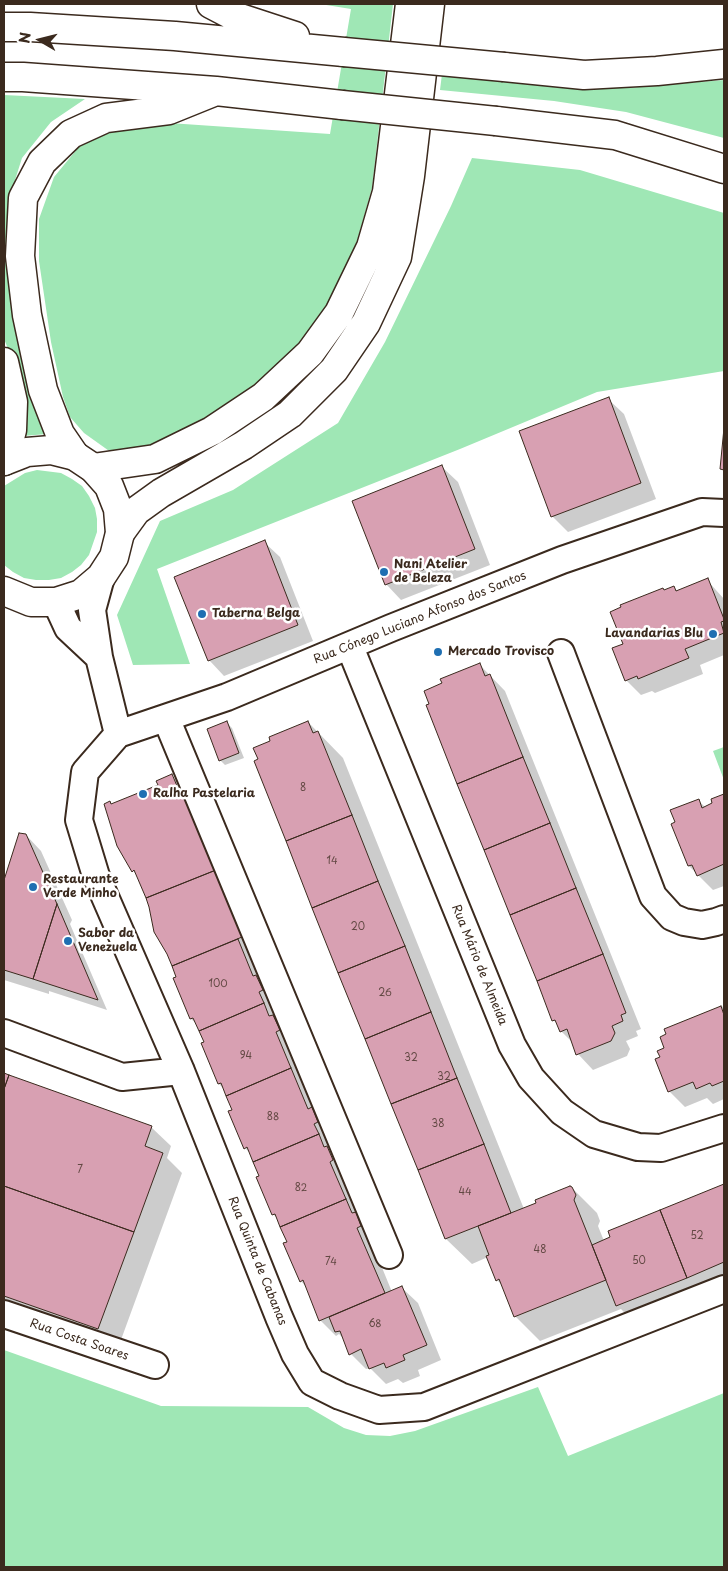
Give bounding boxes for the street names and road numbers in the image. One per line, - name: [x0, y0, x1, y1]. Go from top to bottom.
- street label: Rua Cónego Luciano Afonso dos Santos: [312, 569, 528, 667]
- street label: Rua Mário de Almeida: [448, 902, 510, 1028]
- street label: Rua Quinta de Cabanas: [225, 1194, 289, 1328]
- street label: Rua Costa Soares: [28, 1316, 130, 1364]

